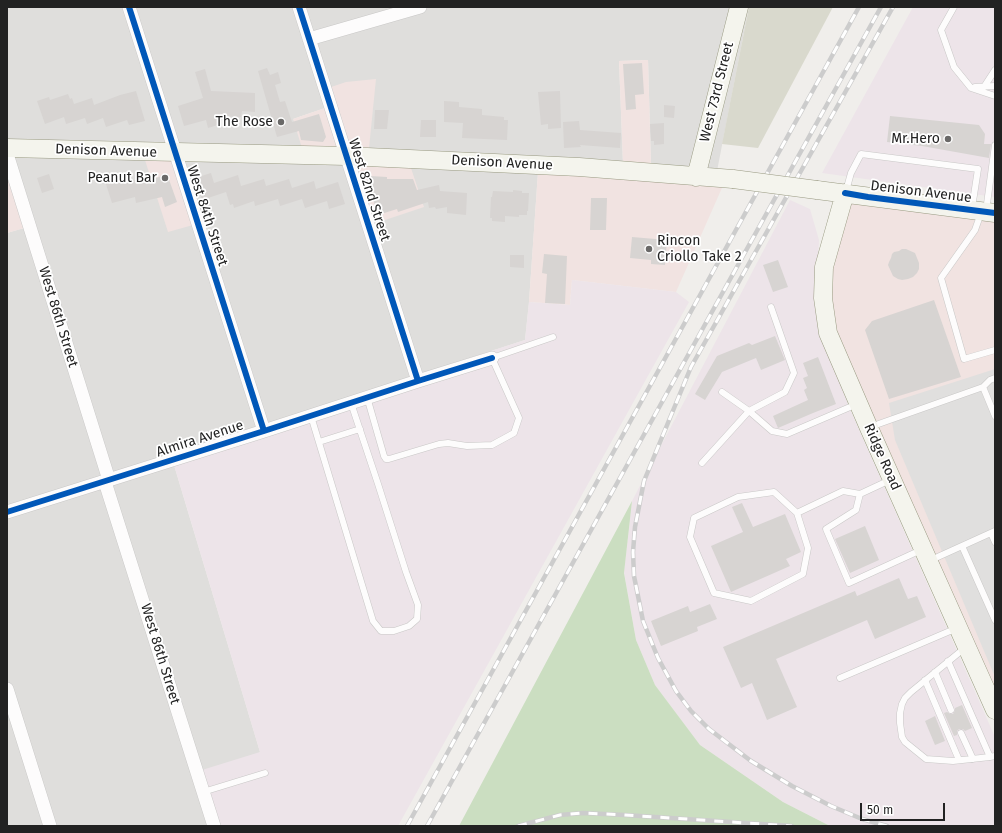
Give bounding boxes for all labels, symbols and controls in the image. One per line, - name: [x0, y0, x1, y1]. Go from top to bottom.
- street label: West 73rd Street: [696, 40, 738, 144]
- place label: The Rose: [216, 114, 273, 130]
- marker: The Rose: [276, 117, 286, 127]
- place label: Mr.Hero: [891, 131, 940, 147]
- marker: Mr.Hero: [943, 134, 953, 144]
- street label: West 82nd Street: [344, 136, 394, 244]
- street label: Denison Avenue: [55, 141, 157, 161]
- street label: Denison Avenue: [451, 152, 553, 174]
- street label: West 84th Street: [183, 164, 231, 268]
- place label: Peanut Bar: [88, 170, 157, 186]
- marker: Peanut Bar: [160, 173, 170, 183]
- street label: Denison Avenue: [869, 177, 973, 207]
- place label: Rincon Criollo Take 2: [657, 233, 742, 266]
- marker: Rincon Criollo Take 2: [644, 244, 654, 254]
- street label: West 86th Street: [35, 265, 81, 369]
- street label: Almira Avenue: [154, 417, 246, 461]
- street label: Ridge Road: [860, 421, 904, 493]
- street label: West 86th Street: [137, 602, 183, 706]
- scale bar: [862, 795, 947, 821]
- text: 50 m: [867, 803, 893, 817]

